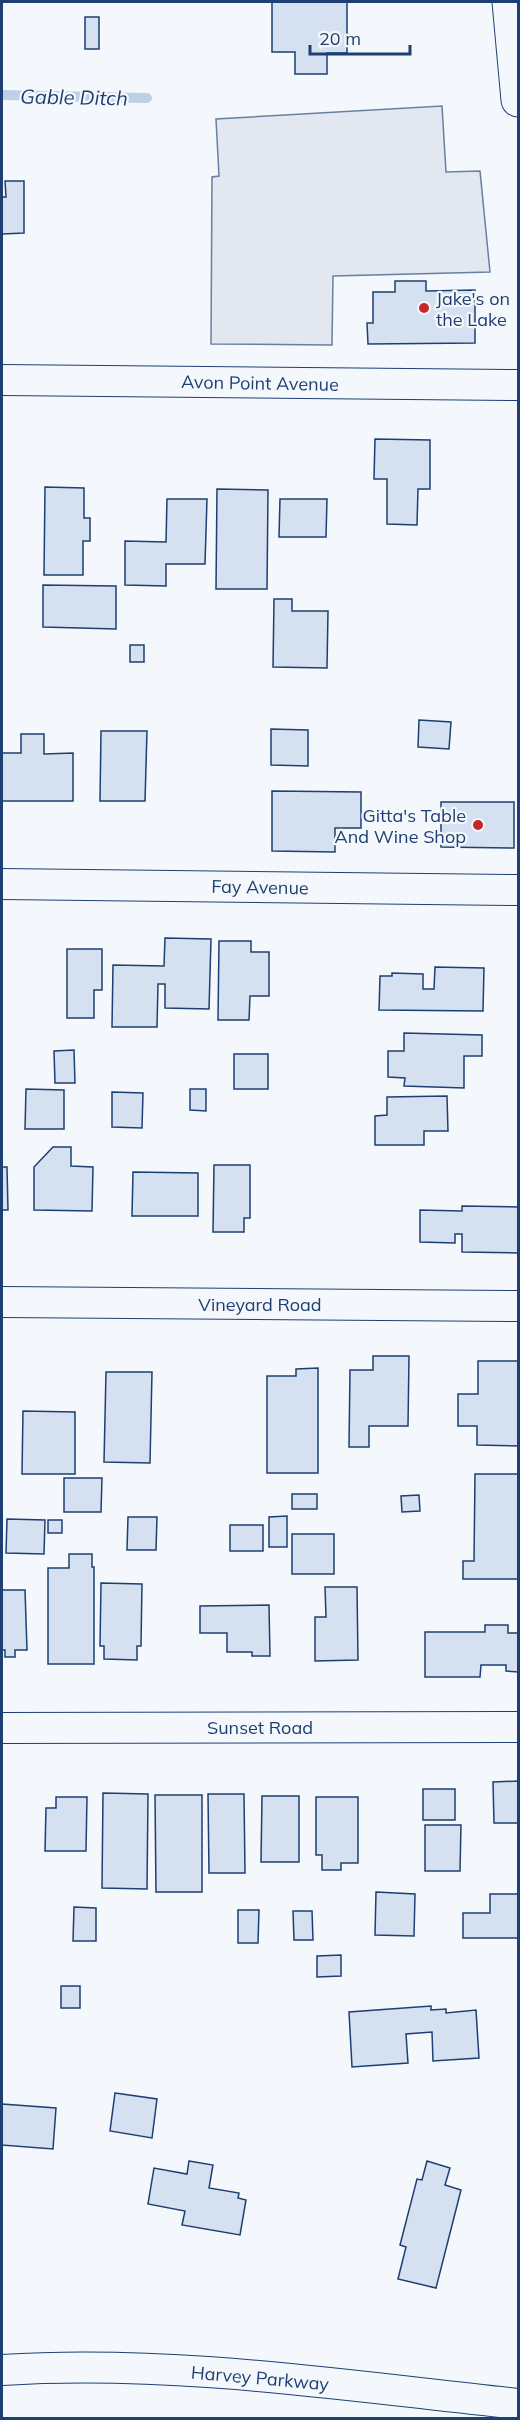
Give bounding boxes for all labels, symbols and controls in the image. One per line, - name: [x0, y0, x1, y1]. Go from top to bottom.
- scale bar: [310, 18, 410, 56]
- text: 20 m: [319, 27, 361, 50]
- water label: Gable Ditch: [20, 84, 128, 110]
- place label: Jake's on the Lake: [436, 287, 510, 331]
- marker: Jake's on the Lake: [417, 301, 431, 315]
- street label: Avon Point Avenue: [181, 370, 339, 396]
- place label: Gitta's Table And Wine Shop: [335, 804, 466, 848]
- marker: Gitta's Table And Wine Shop: [471, 818, 485, 832]
- street label: Fay Avenue: [211, 875, 309, 899]
- street label: Vineyard Road: [198, 1293, 322, 1316]
- street label: Sunset Road: [207, 1716, 313, 1739]
- street label: Harvey Parkway: [190, 2361, 330, 2396]

